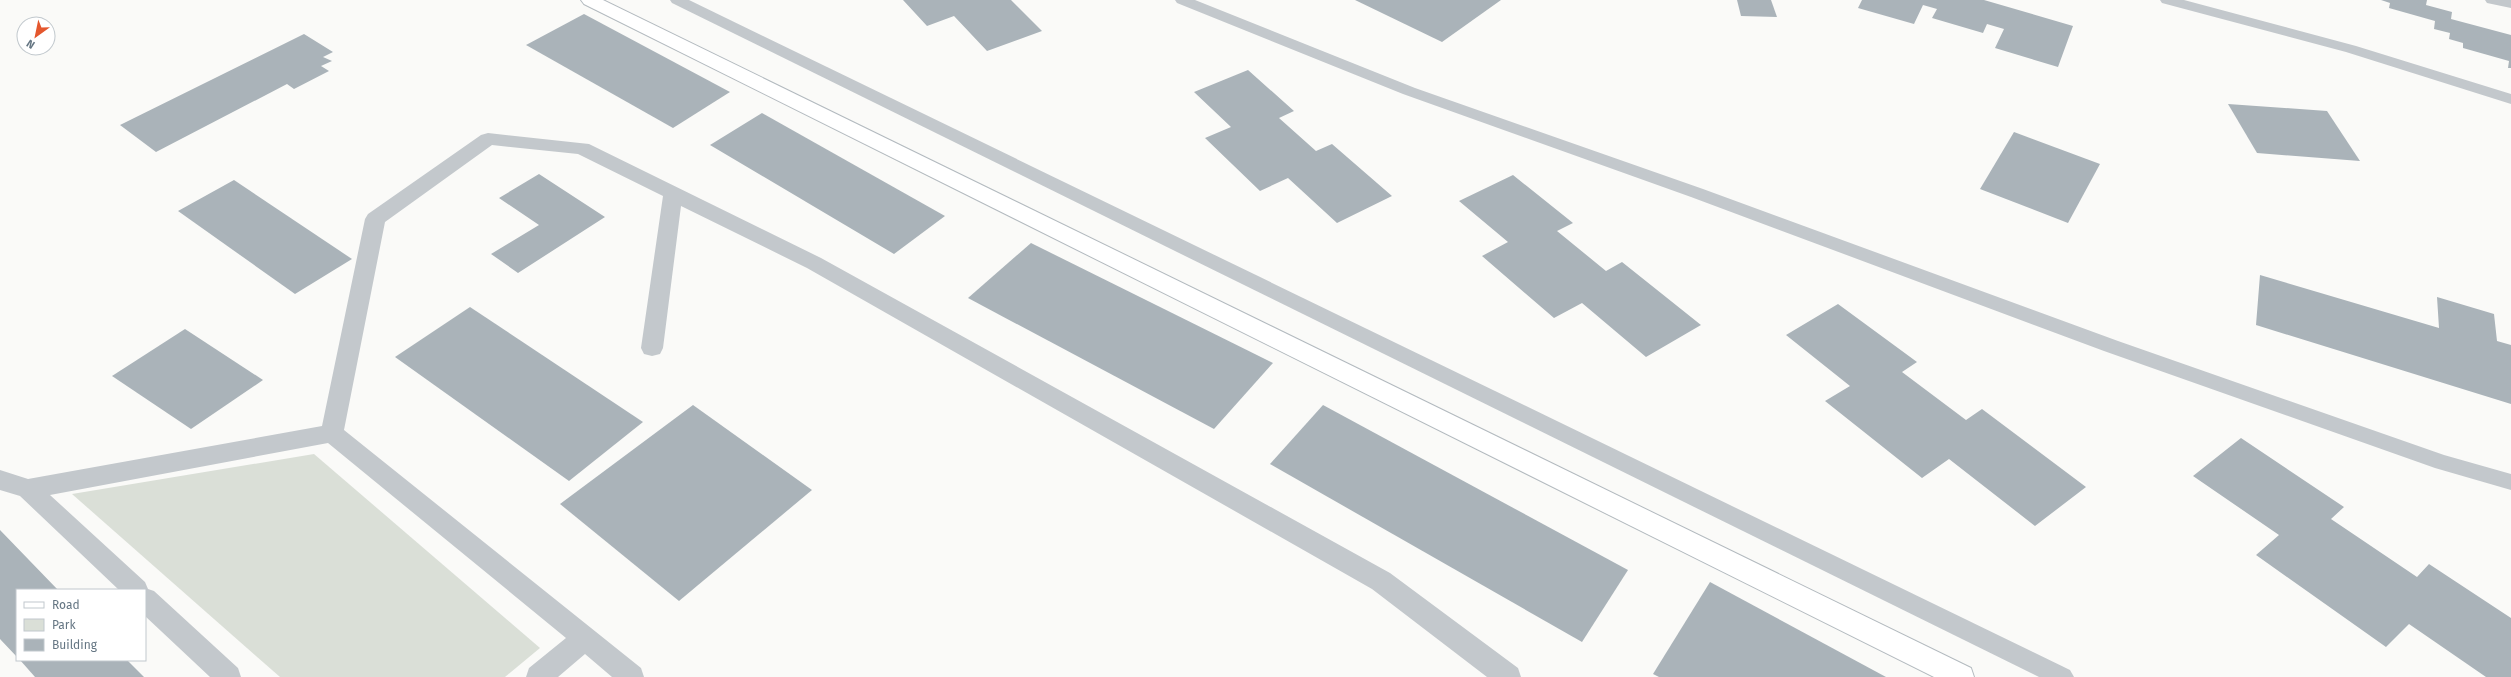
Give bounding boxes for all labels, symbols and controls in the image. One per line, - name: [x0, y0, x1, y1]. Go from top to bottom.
- north arrow: [16, 16, 56, 56]
- text: N: [24, 37, 37, 51]
- legend: [16, 589, 146, 661]
- text: Road: [52, 598, 80, 612]
- text: Park: [52, 618, 76, 632]
- text: Building: [52, 638, 98, 652]

